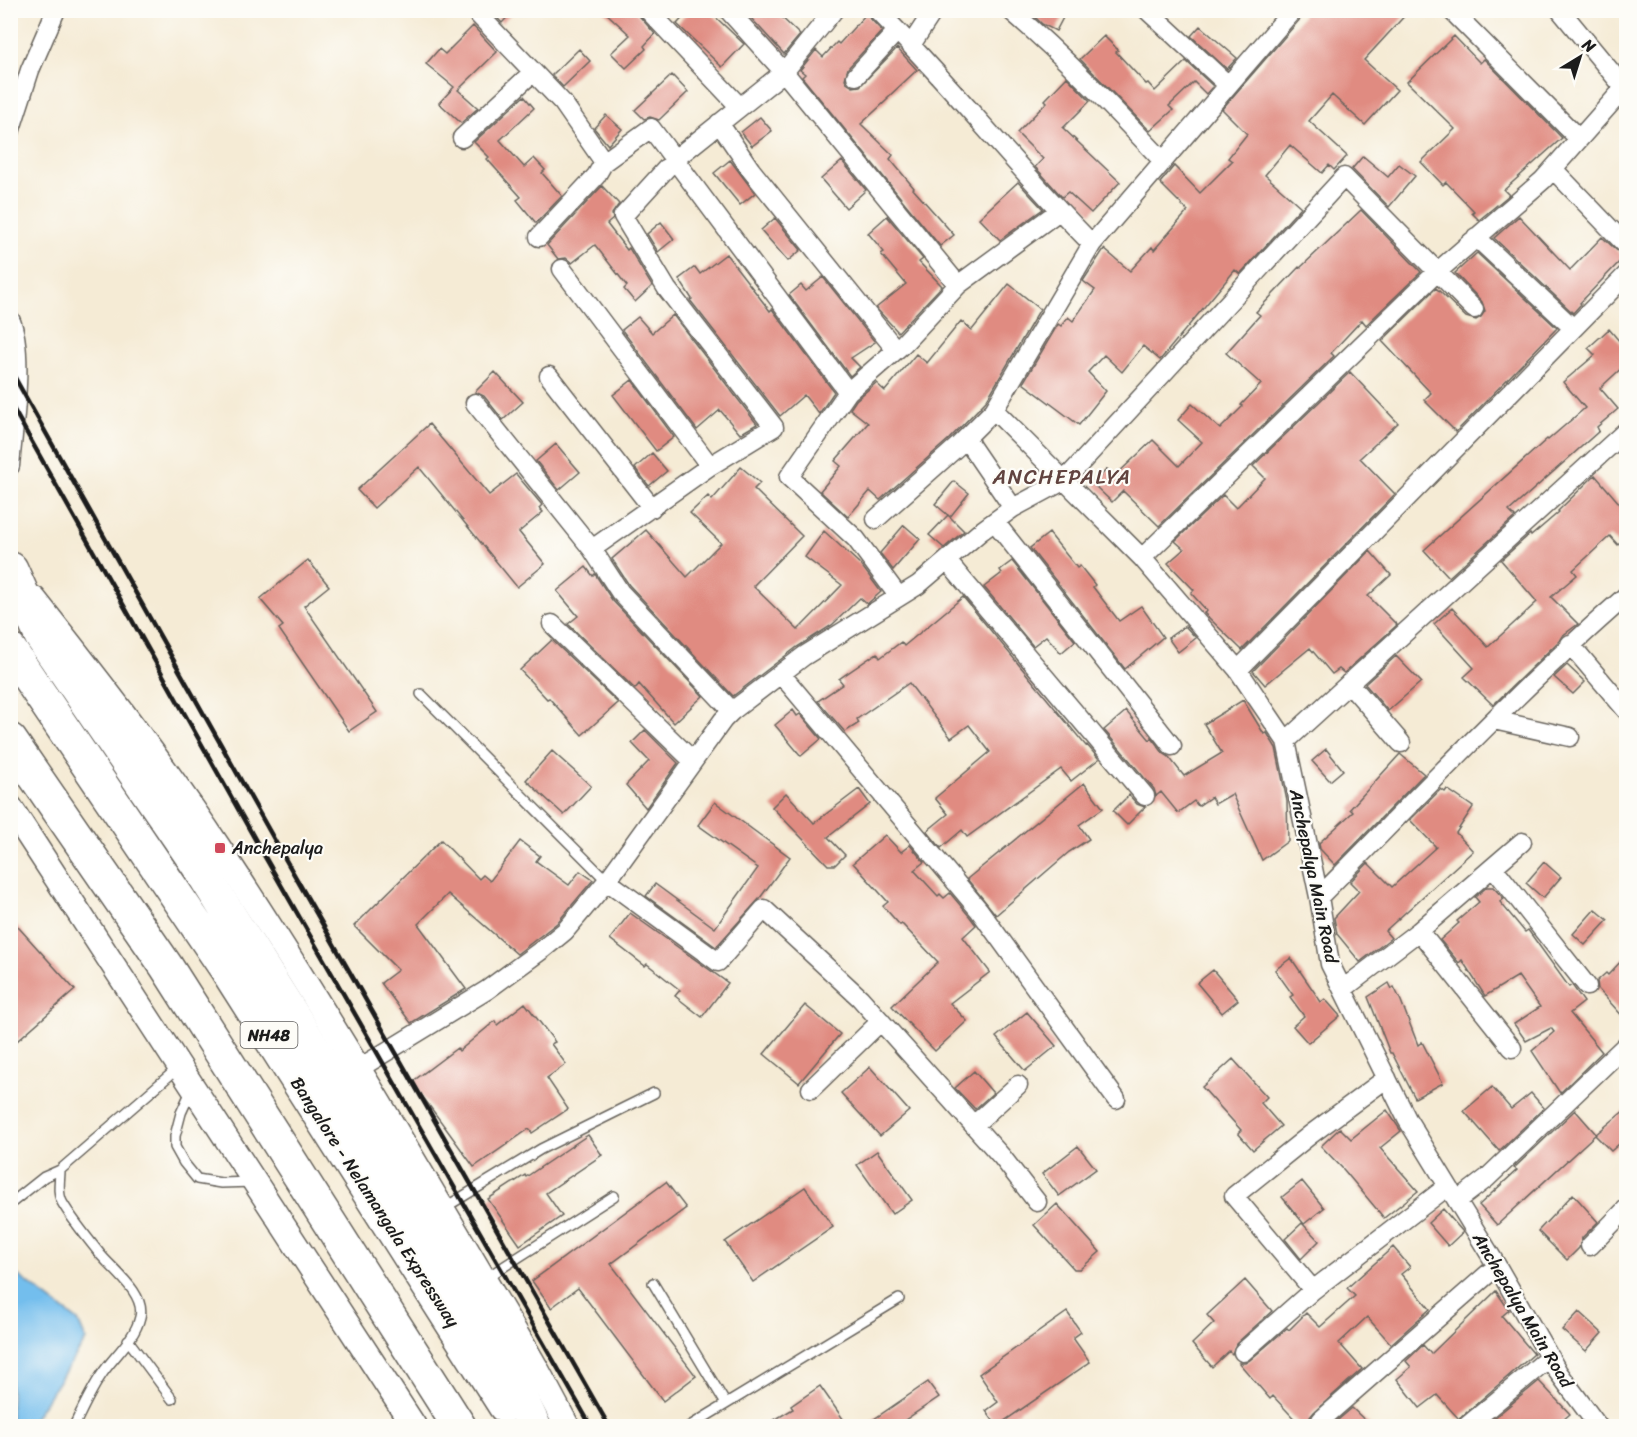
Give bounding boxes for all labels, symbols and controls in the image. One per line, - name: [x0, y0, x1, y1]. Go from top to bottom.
- north arrow: [1550, 27, 1610, 87]
- text: N: [1575, 30, 1603, 61]
- district label: ANCHEPALYA: [991, 458, 1132, 496]
- street label: Anchepalya Main Road: [1280, 785, 1348, 967]
- place label: Anchepalya: [231, 832, 323, 864]
- marker: Anchepalya: [213, 841, 227, 855]
- road number: NH48: [240, 1022, 298, 1048]
- street label: Bangalore - Nelamangala Expressway: [282, 1070, 469, 1335]
- street label: Anchepalya Main Road: [1463, 1225, 1583, 1395]

